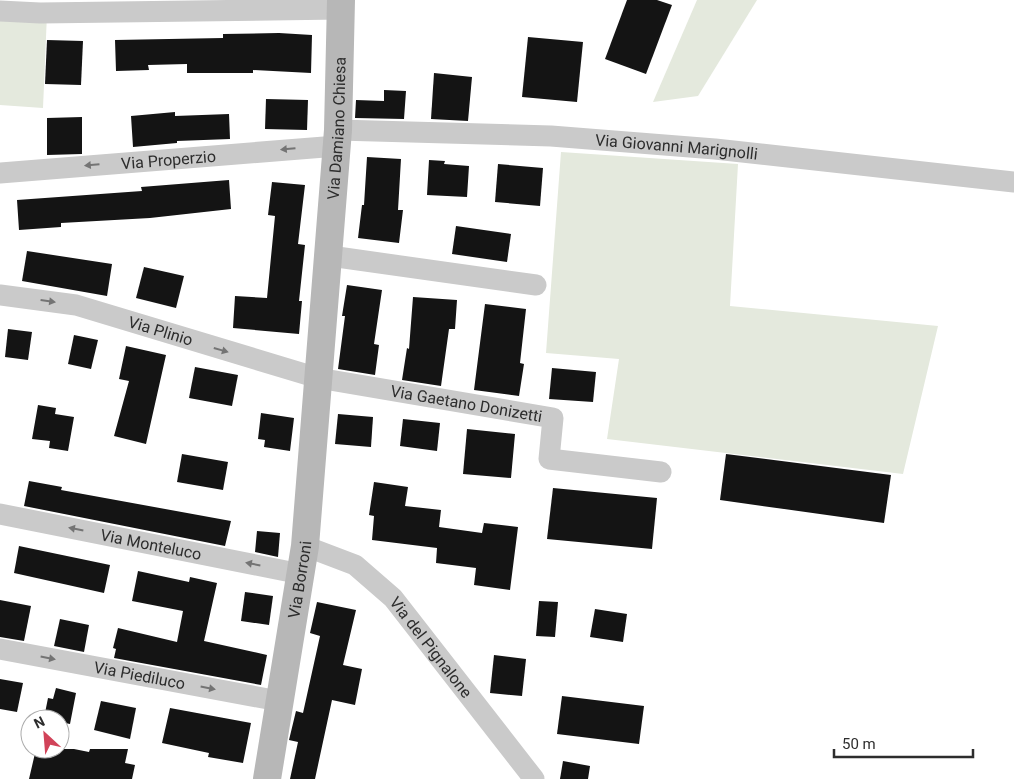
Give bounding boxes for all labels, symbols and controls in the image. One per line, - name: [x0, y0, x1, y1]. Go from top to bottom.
- street label: Via Damiano Chiesa: [323, 57, 349, 200]
- street label: Via Giovanni Marignolli: [594, 130, 759, 163]
- street label: Via Properzio: [120, 146, 217, 173]
- one-way arrow: [280, 146, 296, 154]
- one-way arrow: [83, 162, 99, 170]
- one-way arrow: [41, 298, 57, 306]
- street label: Via Plinio: [126, 312, 195, 349]
- one-way arrow: [214, 346, 229, 354]
- street label: Via Gaetano Donizetti: [389, 381, 544, 426]
- one-way arrow: [69, 525, 84, 533]
- street label: Via Monteluco: [99, 525, 203, 563]
- street label: Via Borroni: [284, 540, 315, 620]
- one-way arrow: [245, 560, 261, 568]
- street label: Via del Pignalone: [386, 593, 476, 701]
- one-way arrow: [40, 654, 56, 662]
- street label: Via Piediluco: [92, 657, 187, 693]
- one-way arrow: [200, 684, 216, 692]
- north arrow: [20, 709, 70, 759]
- text: N: [31, 713, 47, 732]
- scale bar: [834, 726, 973, 758]
- text: 50 m: [842, 735, 876, 753]

